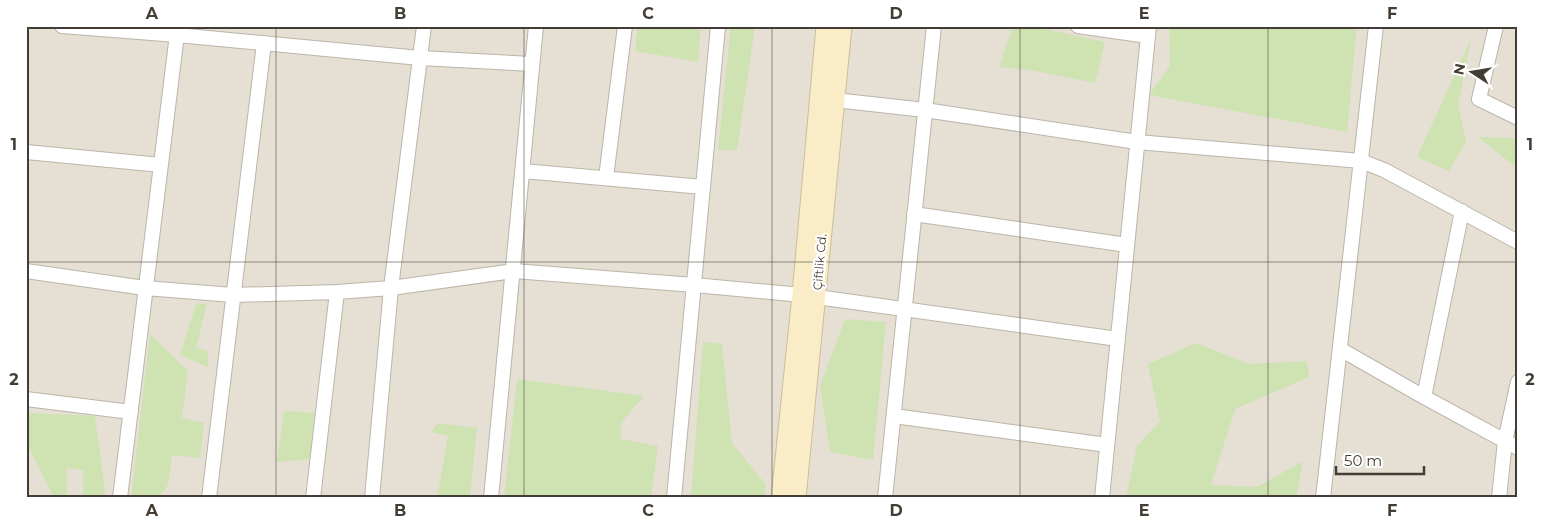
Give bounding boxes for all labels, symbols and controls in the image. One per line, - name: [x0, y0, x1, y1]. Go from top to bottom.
- text: A: [145, 4, 159, 23]
- text: B: [394, 4, 406, 23]
- text: C: [642, 4, 654, 23]
- text: D: [889, 4, 903, 23]
- text: E: [1139, 4, 1149, 23]
- text: F: [1387, 4, 1397, 23]
- north arrow: [1446, 48, 1496, 98]
- text: N: [1449, 62, 1469, 77]
- text: 1: [11, 135, 17, 154]
- text: 1: [1527, 135, 1533, 154]
- street label: Çiftlik Cd.: [810, 233, 829, 291]
- text: 2: [9, 370, 19, 389]
- text: 2: [1525, 370, 1535, 389]
- scale bar: [1336, 444, 1424, 476]
- text: 50 m: [1344, 451, 1382, 470]
- text: A: [145, 501, 159, 520]
- text: B: [394, 501, 406, 520]
- text: C: [642, 501, 654, 520]
- text: D: [889, 501, 903, 520]
- text: E: [1139, 501, 1149, 520]
- text: F: [1387, 501, 1397, 520]

